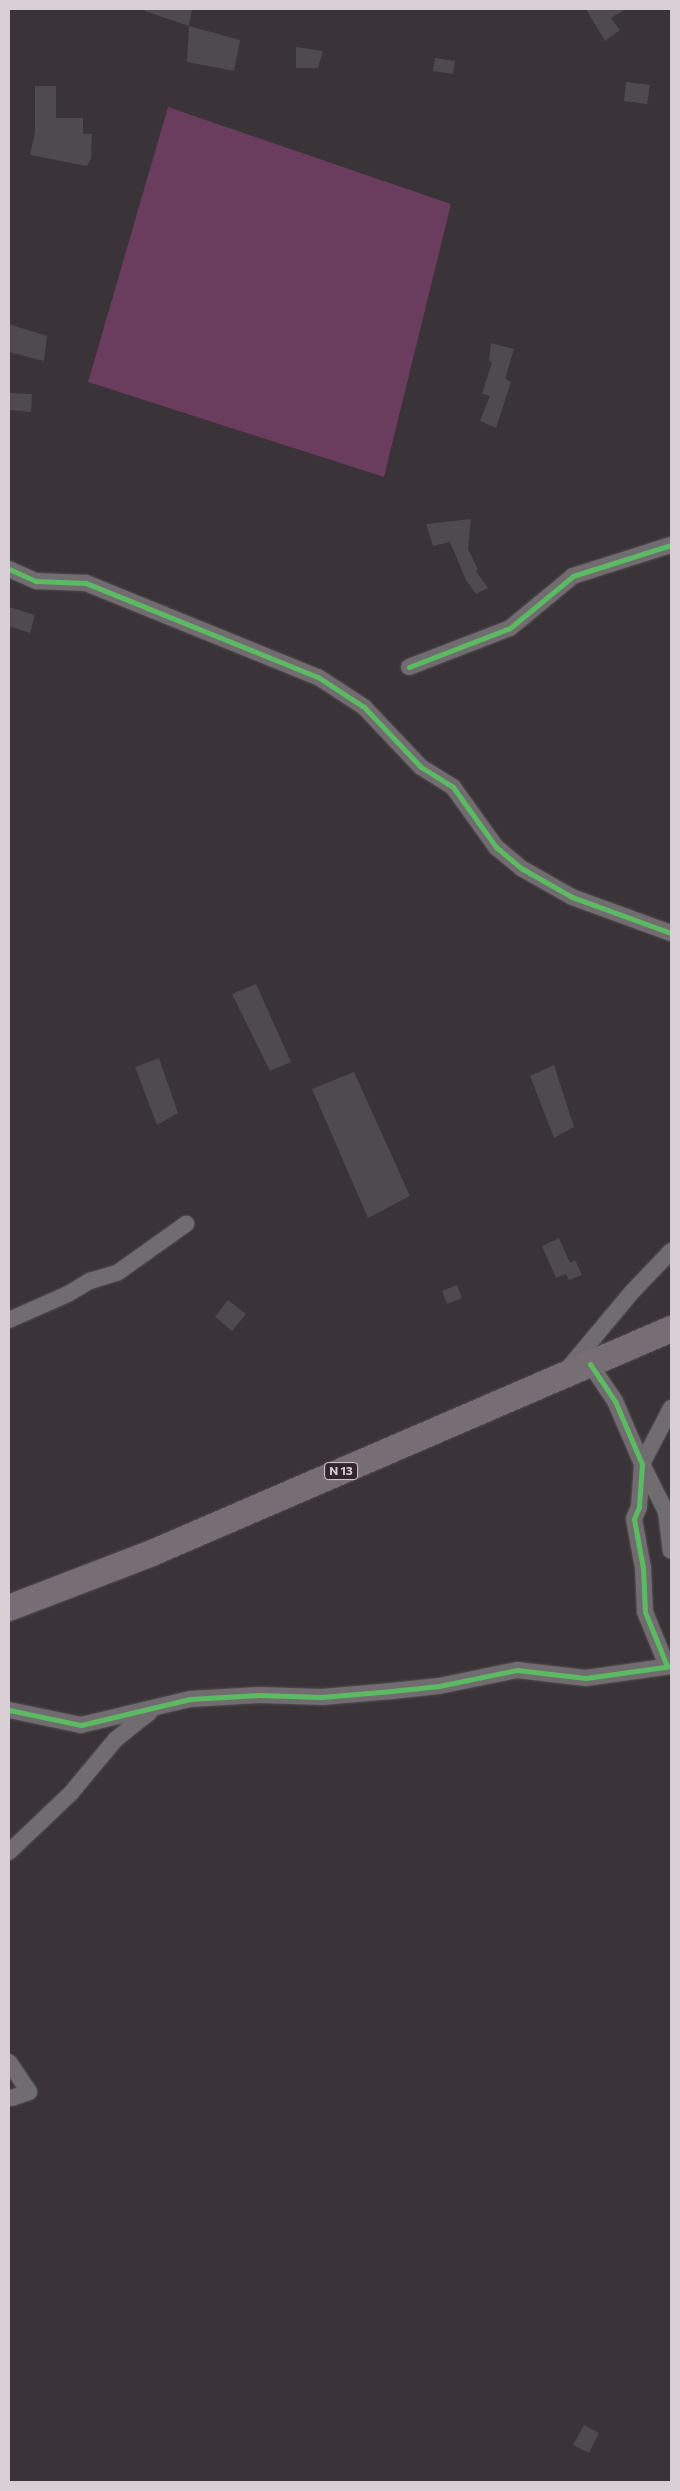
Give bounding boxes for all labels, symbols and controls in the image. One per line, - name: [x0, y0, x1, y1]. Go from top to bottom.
- road number: N 13: [324, 1462, 358, 1480]

